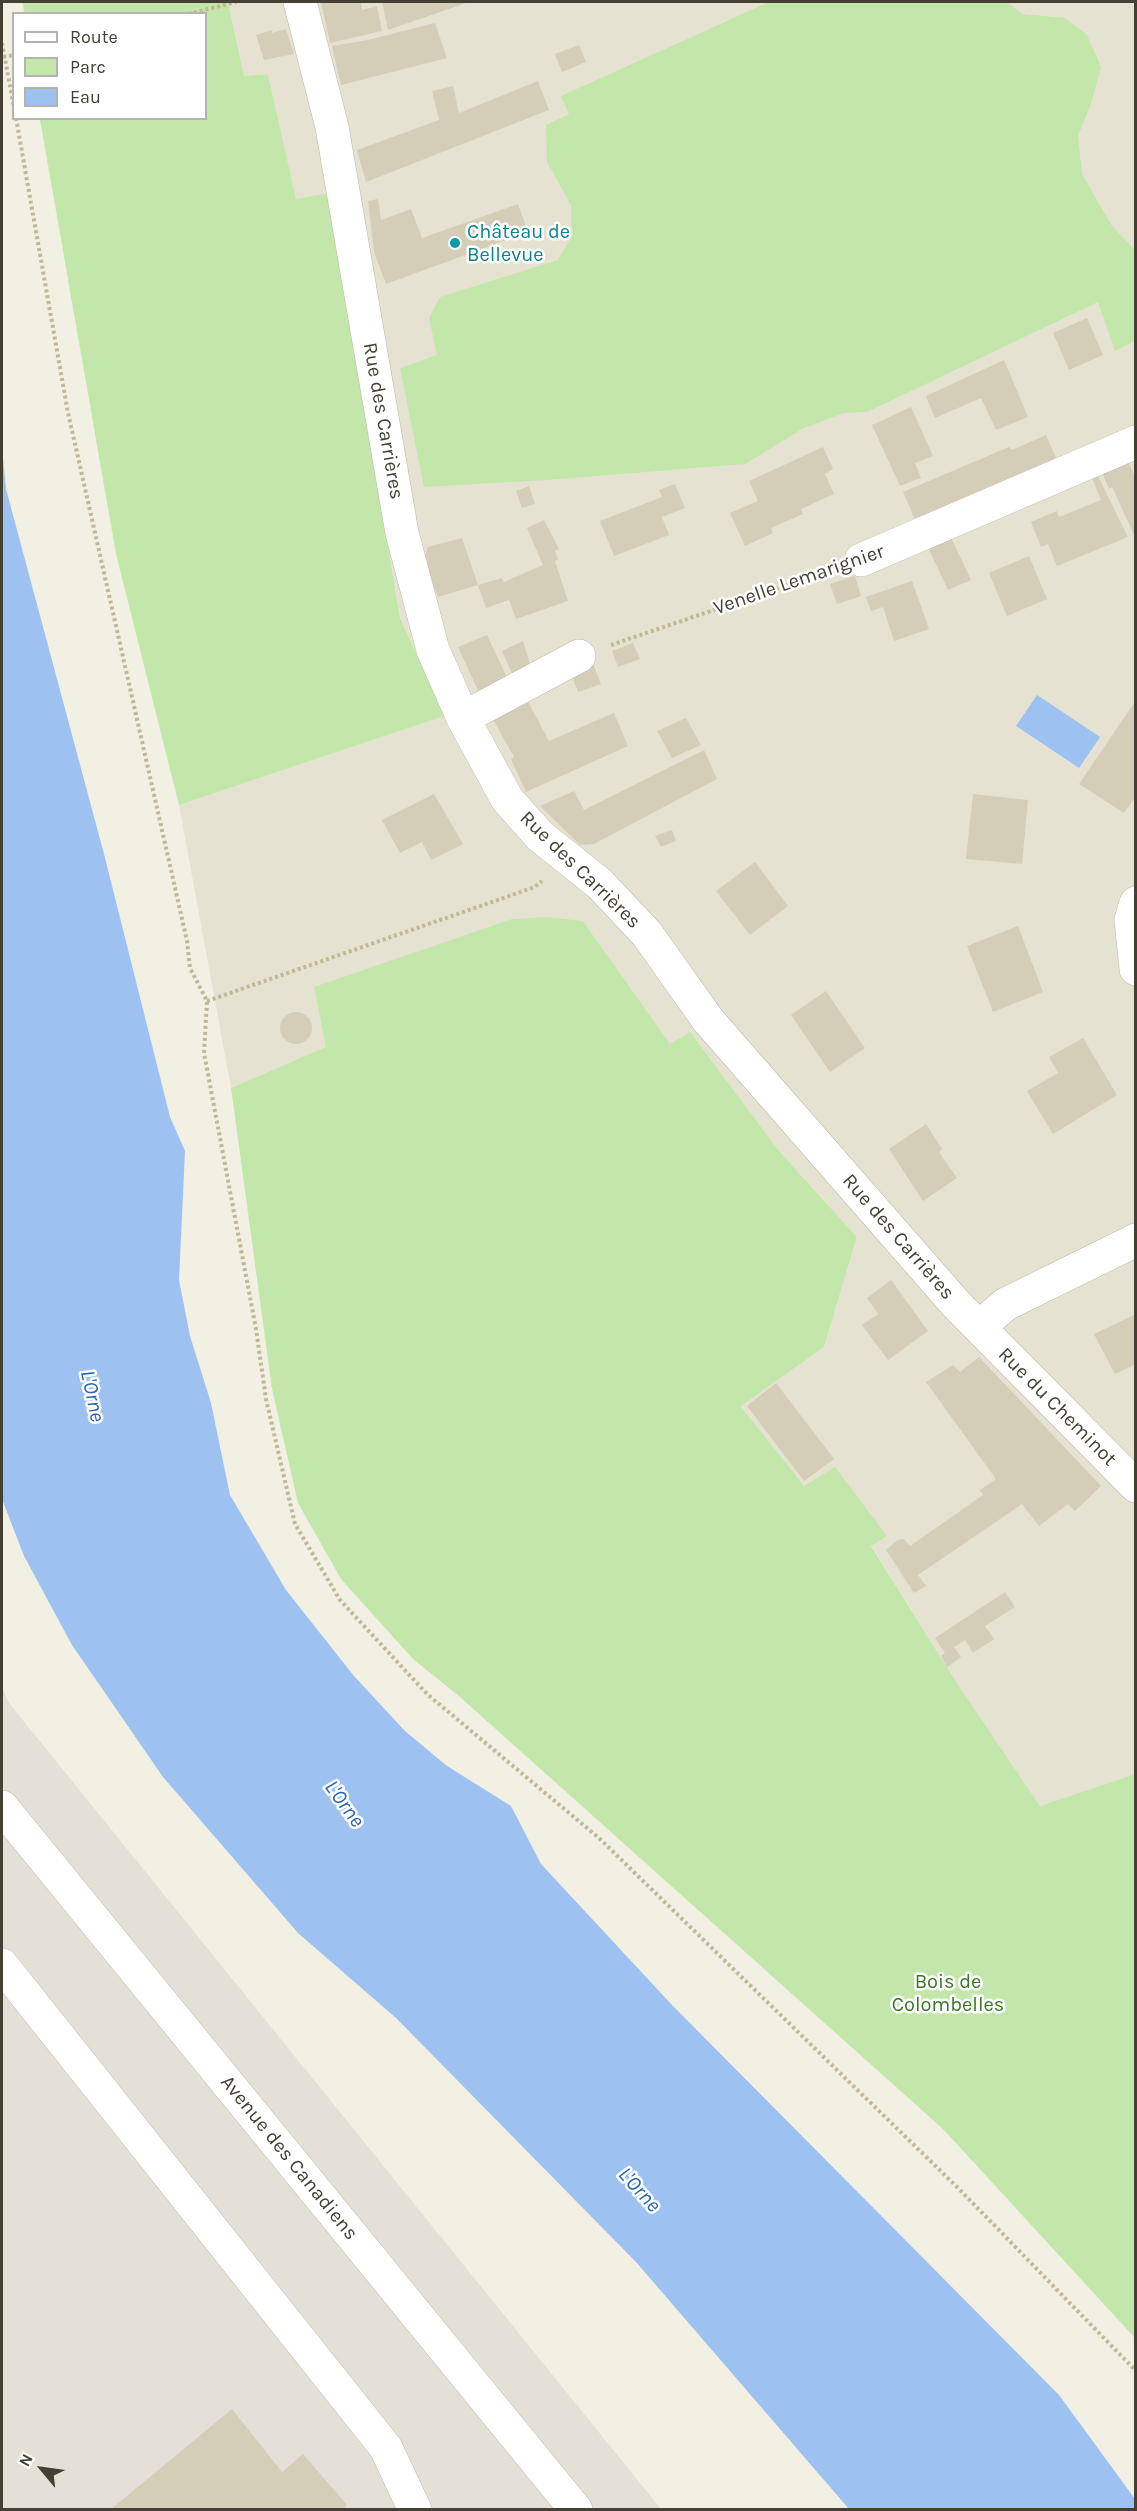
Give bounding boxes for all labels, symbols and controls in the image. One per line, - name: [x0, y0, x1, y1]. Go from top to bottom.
- legend: [12, 12, 207, 120]
- text: Route: [70, 26, 118, 48]
- text: Parc: [70, 56, 106, 78]
- text: Eau: [70, 86, 101, 108]
- place label: Château de Bellevue: [467, 220, 570, 267]
- marker: Château de Bellevue: [448, 236, 462, 250]
- street label: Rue des Carrières: [357, 341, 409, 501]
- street label: Venelle Lemarignier: [711, 540, 887, 620]
- street label: Rue des Carrières: [515, 806, 645, 934]
- street label: Rue des Carrières: [837, 1169, 959, 1305]
- street label: Rue du Cheminot: [993, 1343, 1121, 1471]
- water label: L'Orne: [74, 1368, 110, 1424]
- water label: L'Orne: [319, 1776, 369, 1832]
- park label: Bois de Colombelles: [892, 1970, 1004, 2017]
- street label: Avenue des Canadiens: [215, 2071, 363, 2245]
- water label: L'Orne: [612, 2162, 666, 2218]
- north arrow: [12, 2439, 72, 2499]
- text: N: [15, 2450, 37, 2470]

